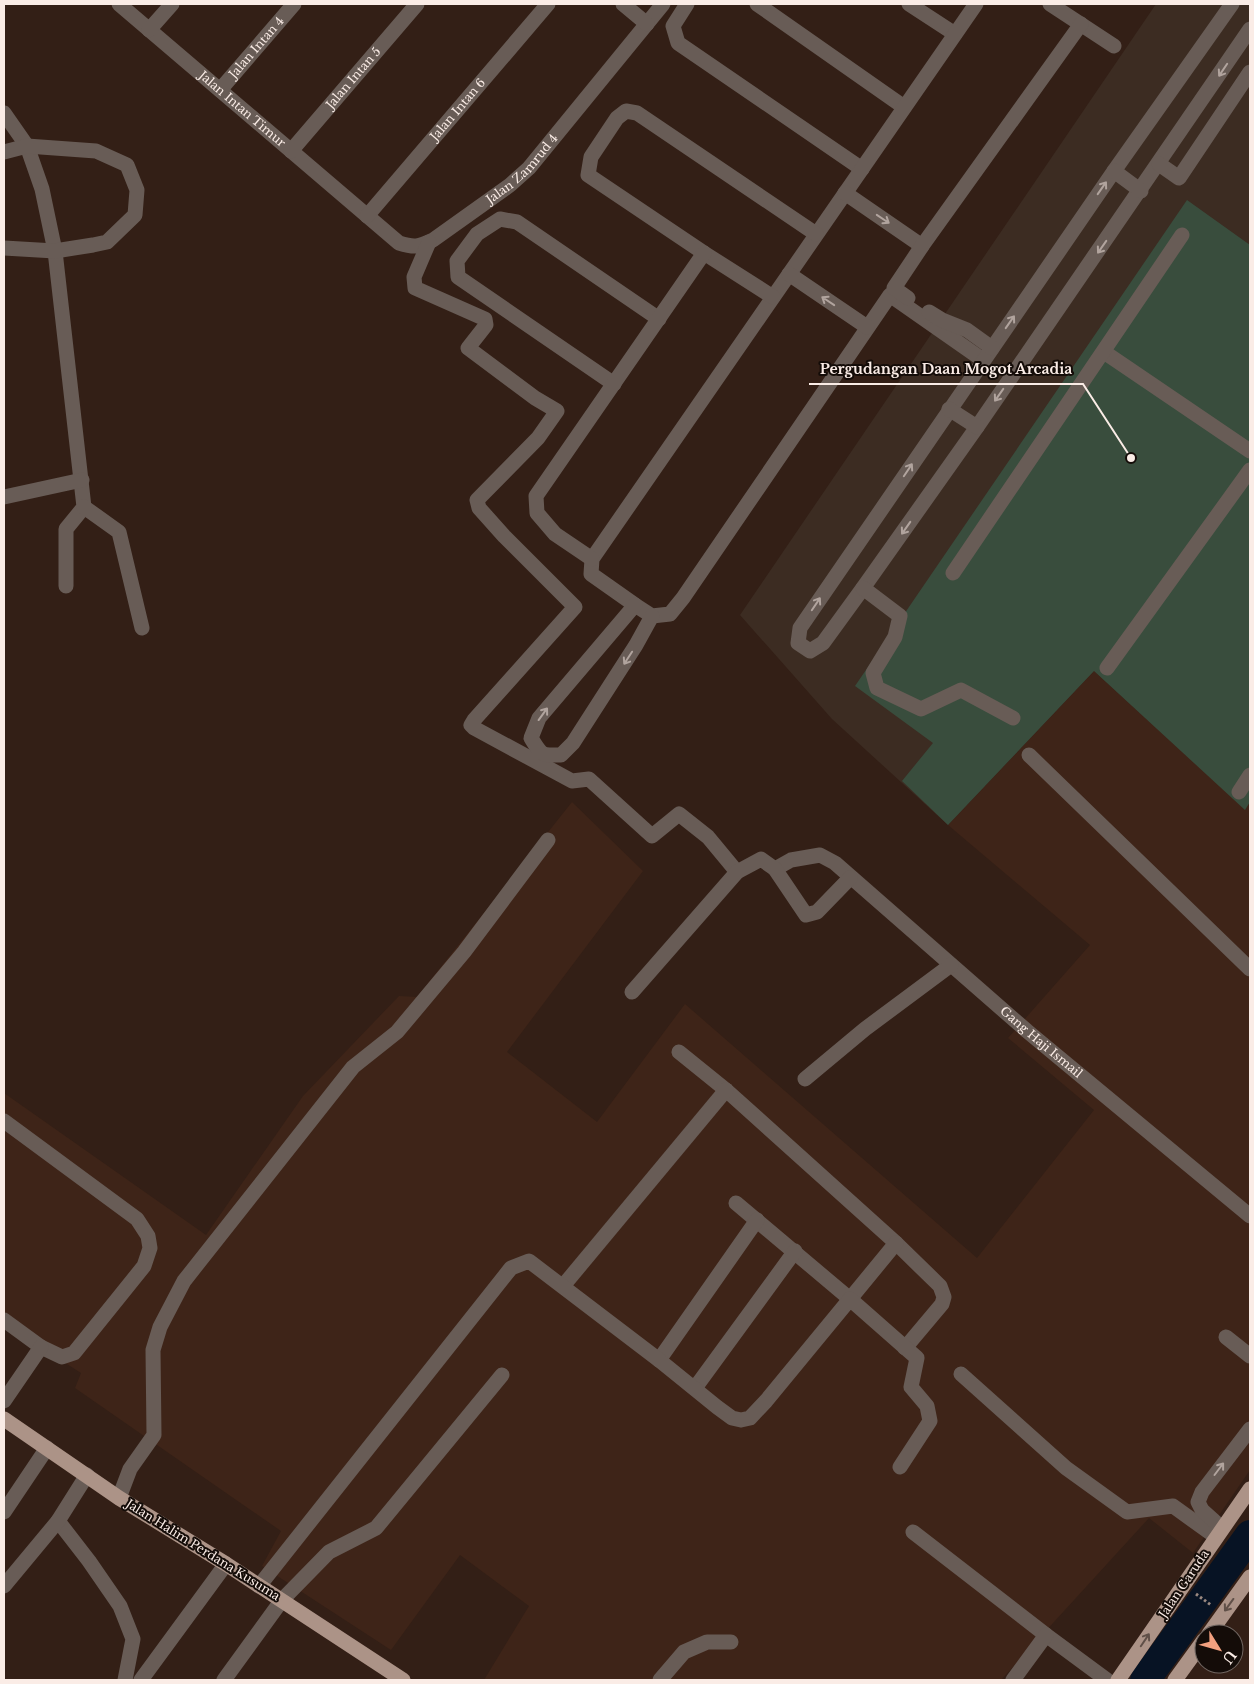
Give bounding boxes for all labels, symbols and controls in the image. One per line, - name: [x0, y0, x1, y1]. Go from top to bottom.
- street label: Jalan Intan 4: [224, 13, 287, 83]
- street label: Jalan Intan 5: [321, 44, 384, 113]
- one-way arrow: [1218, 62, 1228, 76]
- street label: Jalan Intan Timur: [195, 66, 289, 150]
- street label: Jalan Intan 6: [425, 75, 488, 145]
- street label: Jalan Zamrud 4: [481, 131, 561, 208]
- one-way arrow: [1097, 181, 1107, 195]
- one-way arrow: [876, 214, 890, 224]
- one-way arrow: [1097, 240, 1107, 254]
- one-way arrow: [821, 296, 835, 306]
- one-way arrow: [1005, 315, 1015, 329]
- callout: Pergudangan Daan Mogot Arcadia: [809, 355, 1083, 384]
- text: Pergudangan Daan Mogot Arcadia: [820, 360, 1072, 378]
- one-way arrow: [994, 388, 1004, 402]
- one-way arrow: [903, 463, 913, 477]
- one-way arrow: [901, 521, 911, 535]
- one-way arrow: [811, 597, 821, 611]
- one-way arrow: [622, 650, 632, 664]
- one-way arrow: [537, 708, 548, 721]
- street label: Gang Haji Ismail: [997, 1003, 1086, 1081]
- one-way arrow: [1214, 1463, 1225, 1476]
- street label: Jalan Halim Perdana Kusuma: [122, 1495, 283, 1604]
- street label: Jalan Garuda: [1154, 1547, 1212, 1622]
- one-way arrow: [1224, 1598, 1235, 1611]
- north arrow: [1194, 1624, 1244, 1674]
- one-way arrow: [1140, 1633, 1150, 1647]
- text: U: [1218, 1646, 1240, 1668]

